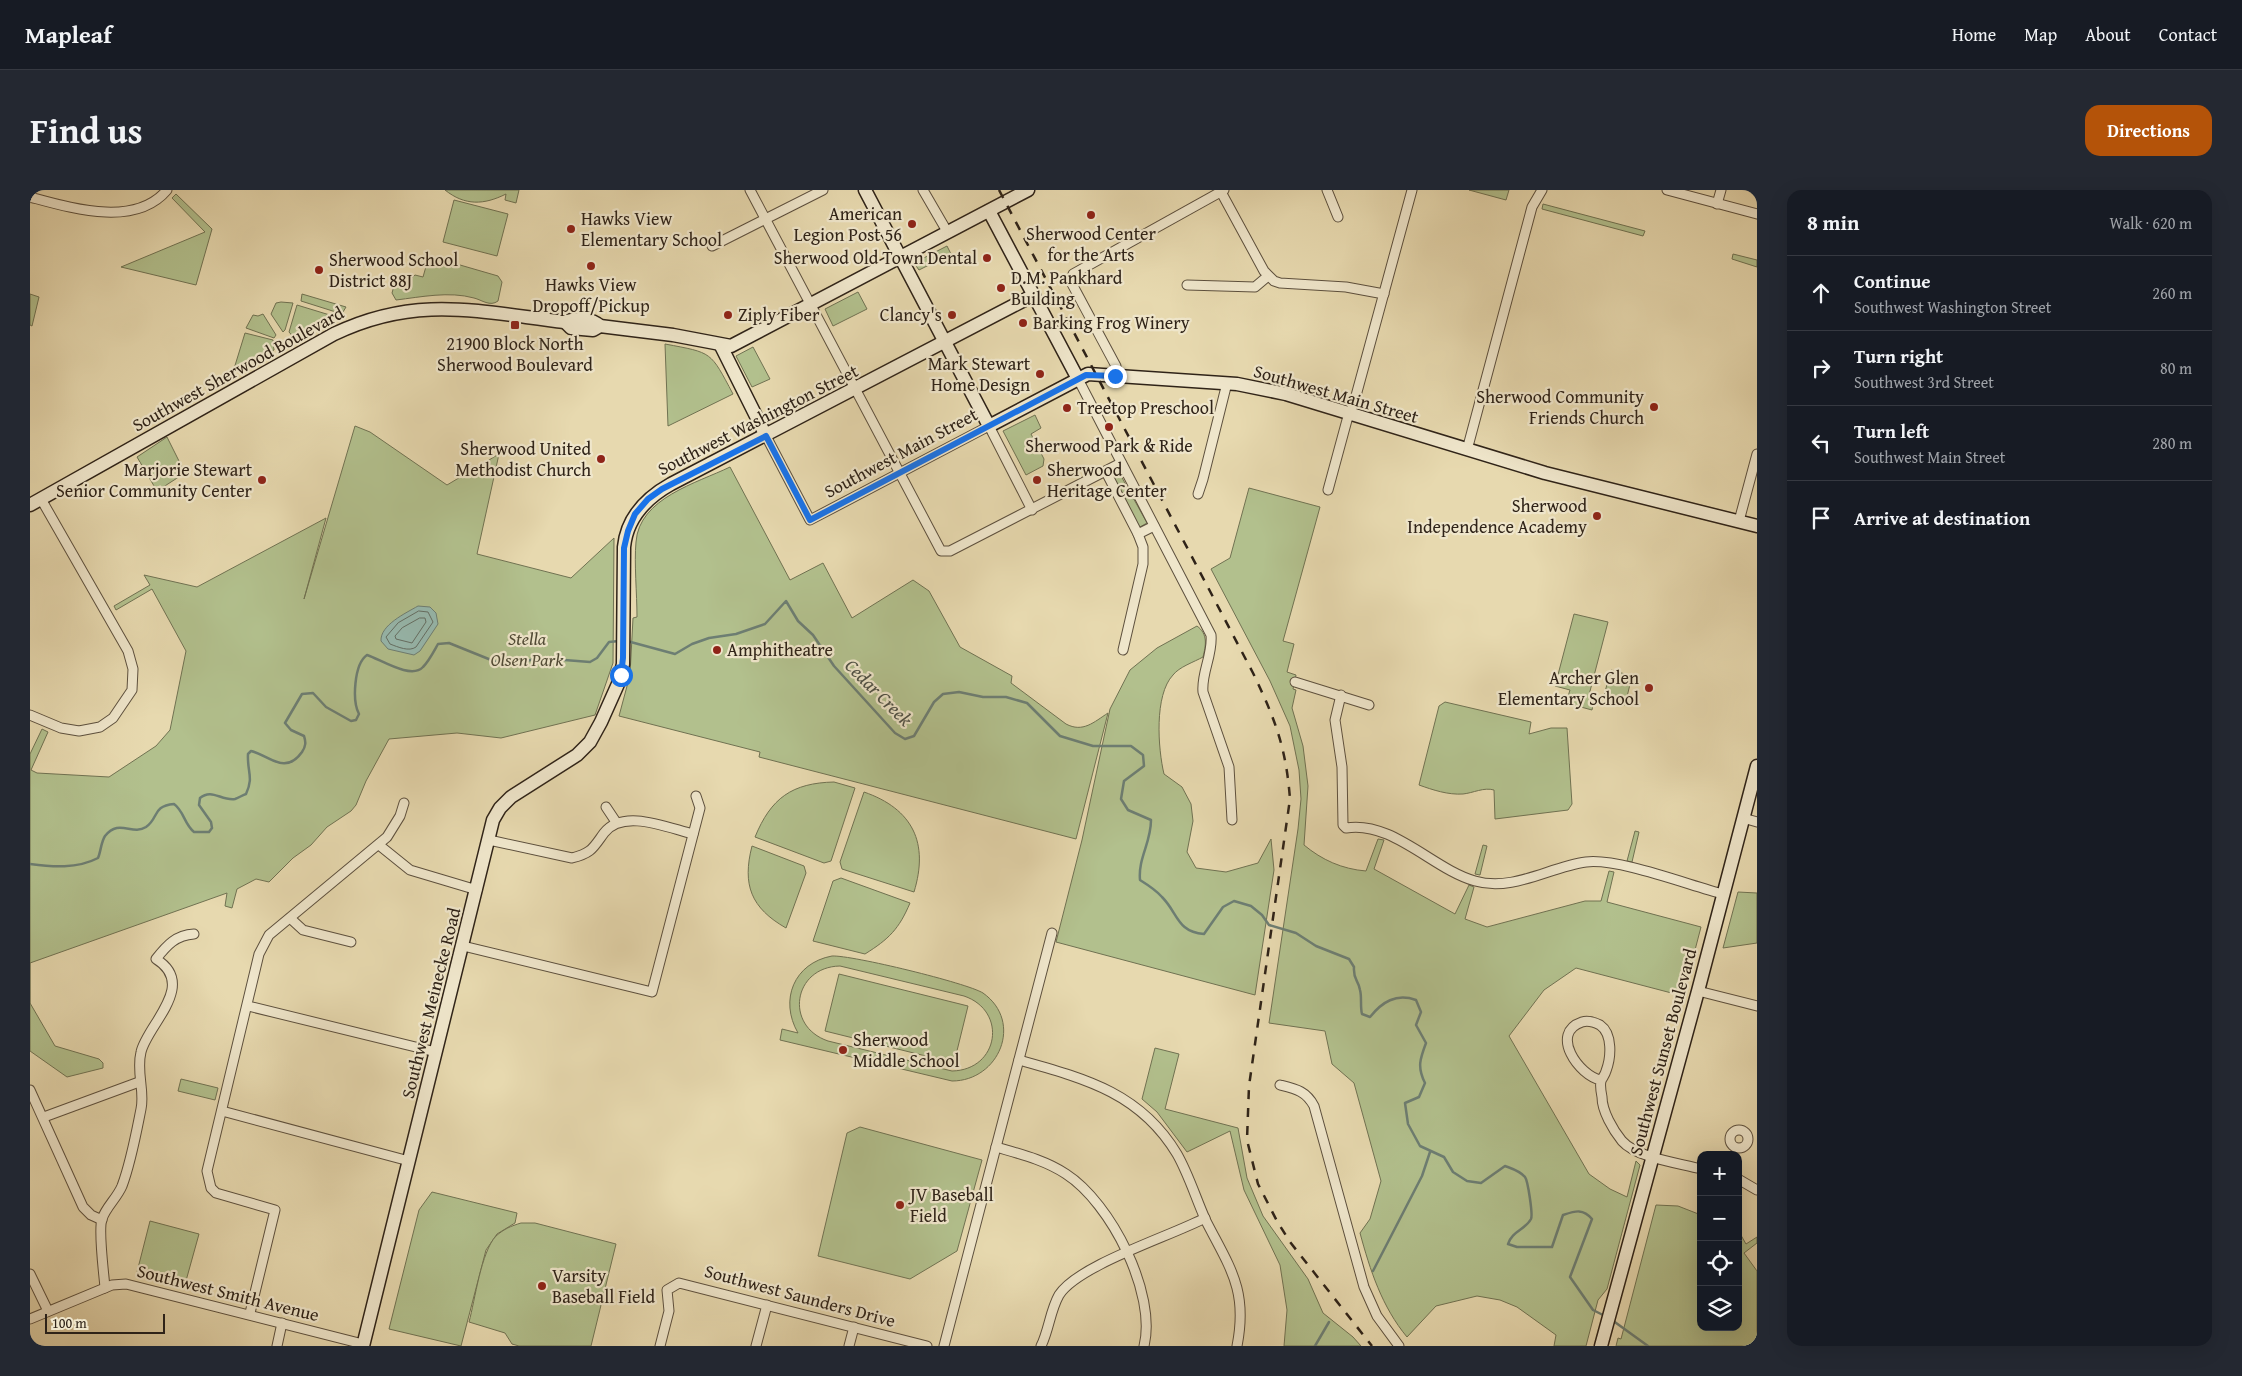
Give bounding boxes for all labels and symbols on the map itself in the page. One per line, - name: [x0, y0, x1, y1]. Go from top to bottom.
- place label: American Legion Post 56: [794, 200, 902, 248]
- place label: Hawks View Elementary School: [581, 205, 722, 253]
- marker: Sherwood Center for the Arts: [1085, 209, 1097, 221]
- marker: American Legion Post 56: [906, 218, 918, 230]
- place label: Sherwood Center for the Arts: [1026, 220, 1156, 268]
- marker: Hawks View Elementary School: [565, 223, 577, 235]
- place label: Sherwood Old Town Dental: [774, 244, 977, 271]
- place label: Sherwood School District 88J: [329, 246, 458, 294]
- marker: Sherwood Old Town Dental: [981, 252, 993, 264]
- marker: Hawks View Dropoff/Pickup: [585, 260, 597, 272]
- marker: Sherwood School District 88J: [313, 264, 325, 276]
- place label: D.M. Pankhard Building: [1011, 264, 1123, 312]
- place label: Hawks View Dropoff/Pickup: [532, 271, 650, 319]
- marker: D.M. Pankhard Building: [995, 282, 1007, 294]
- street label: Southwest Sherwood Boulevard: [127, 299, 349, 438]
- place label: Ziply Fiber: [738, 301, 820, 328]
- place label: Clancy's: [880, 301, 942, 328]
- marker: Ziply Fiber: [722, 309, 734, 321]
- marker: Clancy's: [946, 309, 958, 321]
- place label: Barking Frog Winery: [1033, 309, 1190, 336]
- marker: Barking Frog Winery: [1017, 317, 1029, 329]
- marker: 21900 Block North Sherwood Boulevard: [509, 319, 521, 331]
- place label: 21900 Block North Sherwood Boulevard: [437, 330, 593, 378]
- place label: Mark Stewart Home Design: [928, 350, 1031, 398]
- street label: Southwest Washington Street: [653, 357, 863, 482]
- street label: Southwest Main Street: [1250, 357, 1422, 430]
- route end: [1104, 365, 1127, 388]
- marker: Mark Stewart Home Design: [1034, 368, 1046, 380]
- place label: Sherwood Community Friends Church: [1476, 383, 1644, 431]
- place label: Treetop Preschool: [1077, 394, 1214, 421]
- street label: Southwest Main Street: [819, 400, 983, 504]
- marker: Sherwood Community Friends Church: [1648, 401, 1660, 413]
- marker: Treetop Preschool: [1061, 402, 1073, 414]
- marker: Sherwood Park & Ride: [1103, 421, 1115, 433]
- place label: Sherwood Park & Ride: [1025, 432, 1193, 459]
- place label: Sherwood United Methodist Church: [455, 435, 591, 483]
- marker: Sherwood United Methodist Church: [595, 453, 607, 465]
- place label: Marjorie Stewart Senior Community Center: [56, 456, 253, 504]
- place label: Sherwood Heritage Center: [1047, 456, 1167, 504]
- marker: Marjorie Stewart Senior Community Center: [256, 474, 268, 486]
- marker: Sherwood Heritage Center: [1031, 474, 1043, 486]
- place label: Sherwood Independence Academy: [1407, 492, 1587, 540]
- marker: Sherwood Independence Academy: [1591, 510, 1603, 522]
- park label: Stella Olsen Park: [491, 625, 564, 673]
- place label: Amphitheatre: [727, 636, 833, 663]
- marker: Amphitheatre: [711, 644, 723, 656]
- water label: Cedar Creek: [839, 652, 919, 732]
- route start: [610, 664, 633, 687]
- place label: Archer Glen Elementary School: [1498, 664, 1639, 712]
- marker: Archer Glen Elementary School: [1643, 682, 1655, 694]
- street label: Southwest Meinecke Road: [394, 904, 467, 1101]
- street label: Southwest Sunset Boulevard: [1622, 945, 1703, 1159]
- place label: Sherwood Middle School: [853, 1026, 960, 1074]
- marker: Sherwood Middle School: [837, 1044, 849, 1056]
- place label: JV Baseball Field: [908, 1181, 994, 1229]
- marker: JV Baseball Field: [894, 1199, 906, 1211]
- street label: Southwest Smith Avenue: [134, 1257, 322, 1328]
- street label: Southwest Saunders Drive: [702, 1257, 899, 1334]
- place label: Varsity Baseball Field: [552, 1262, 656, 1310]
- marker: Varsity Baseball Field: [536, 1280, 548, 1292]
- scale bar: [45, 1311, 165, 1334]

